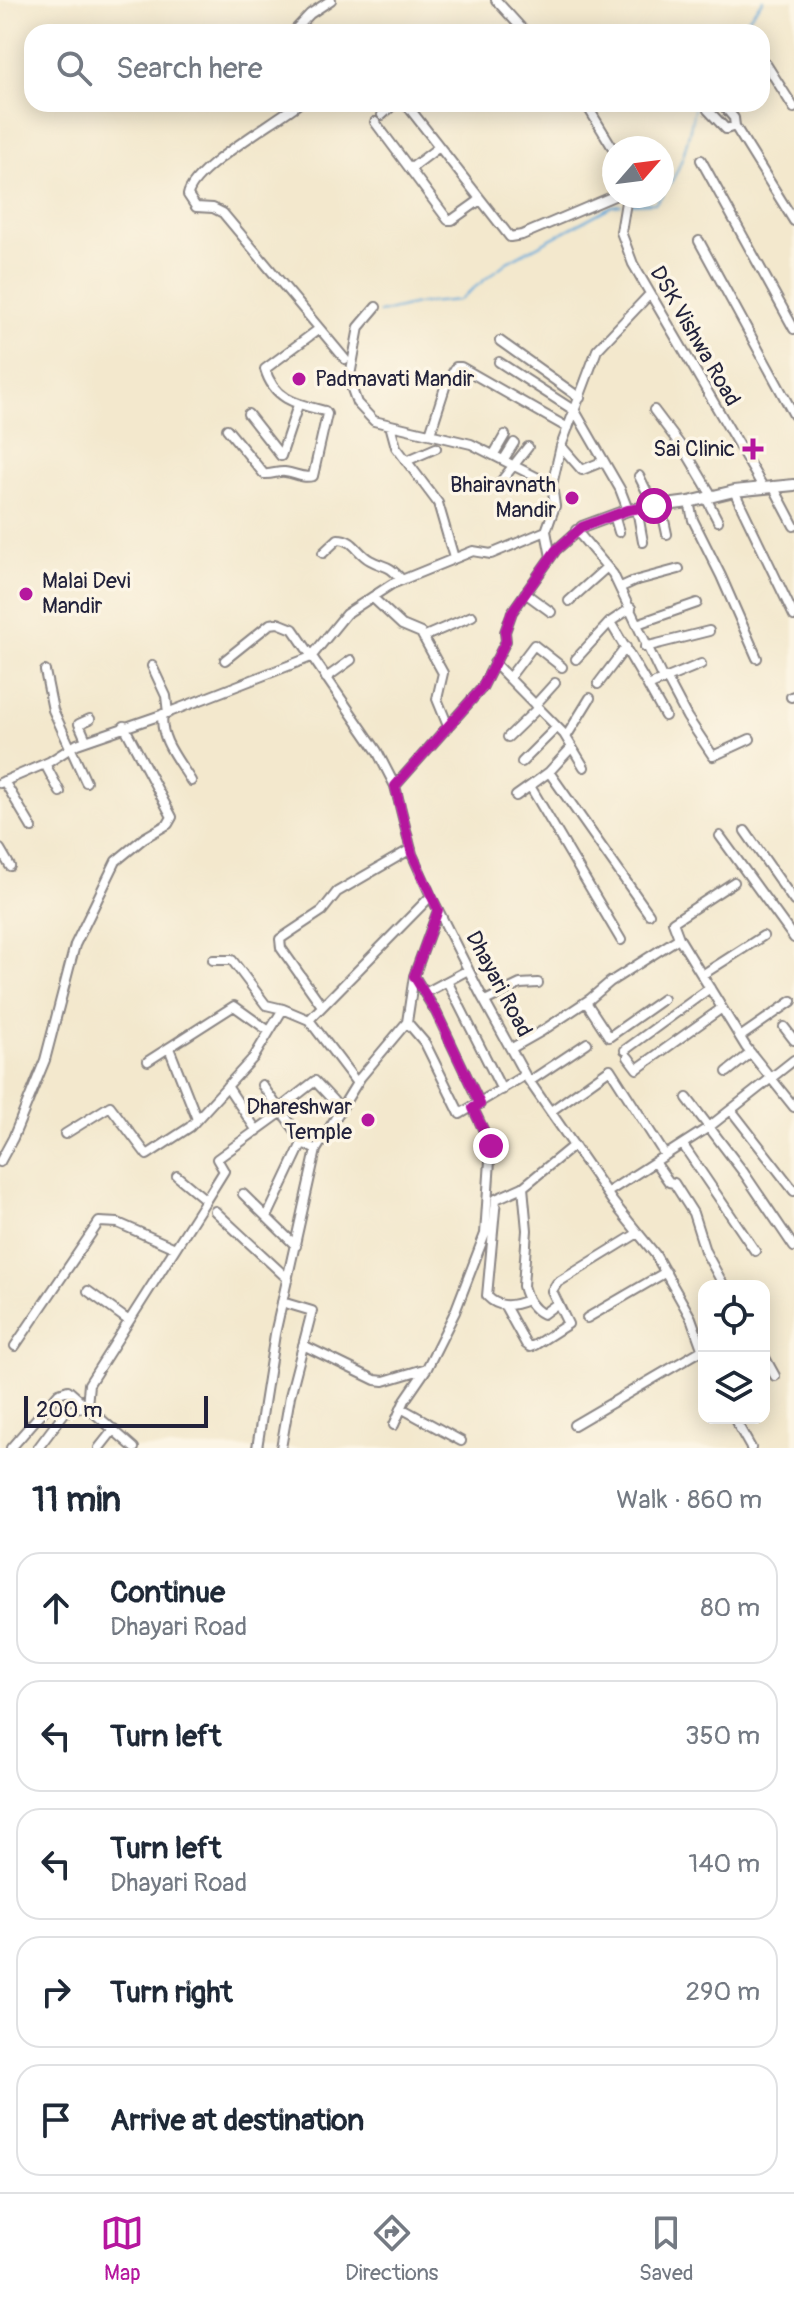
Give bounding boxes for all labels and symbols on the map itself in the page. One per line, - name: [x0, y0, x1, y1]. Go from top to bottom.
- north arrow: [602, 136, 674, 208]
- street label: DSK Vishwa Road: [644, 261, 746, 411]
- place label: Padmavati Mandir: [315, 365, 475, 393]
- marker: Padmavati Mandir: [290, 370, 308, 388]
- place label: Sai Clinic: [653, 435, 735, 463]
- marker: Sai Clinic: [742, 438, 764, 460]
- place label: Bhairavnath Mandir: [450, 471, 556, 524]
- route start: [636, 488, 672, 524]
- marker: Bhairavnath Mandir: [563, 489, 581, 507]
- place label: Malai Devi Mandir: [42, 567, 131, 620]
- marker: Malai Devi Mandir: [17, 585, 35, 603]
- street label: Dhayari Road: [459, 926, 539, 1042]
- place label: Dhareshwar Temple: [246, 1093, 352, 1146]
- marker: Dhareshwar Temple: [359, 1111, 377, 1129]
- route end: [473, 1128, 509, 1164]
- scale bar: [24, 1392, 208, 1428]

